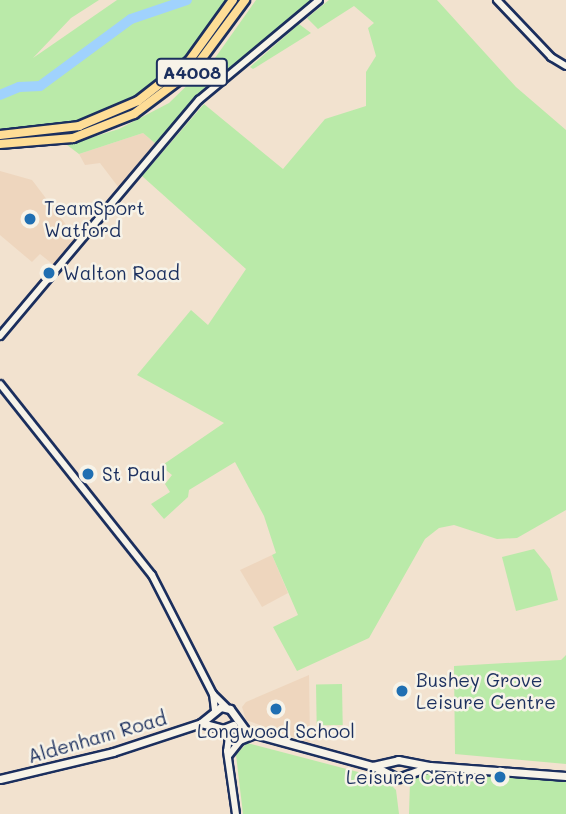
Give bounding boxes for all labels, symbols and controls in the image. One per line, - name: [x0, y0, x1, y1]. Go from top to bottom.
- road number: A4008: [155, 58, 229, 86]
- place label: TeamSport Watford: [44, 197, 145, 241]
- marker: TeamSport Watford: [22, 211, 38, 227]
- place label: Walton Road: [63, 262, 180, 284]
- marker: Walton Road: [41, 265, 57, 281]
- place label: St Paul: [102, 463, 166, 485]
- marker: St Paul: [80, 466, 96, 482]
- place label: Bushey Grove Leisure Centre: [416, 669, 556, 713]
- marker: Bushey Grove Leisure Centre: [394, 683, 410, 699]
- marker: Longwood School: [268, 701, 284, 717]
- street label: Aldenham Road: [25, 706, 169, 768]
- place label: Longwood School: [197, 720, 355, 742]
- place label: Leisure Centre: [346, 766, 486, 788]
- marker: Leisure Centre: [492, 769, 508, 785]

